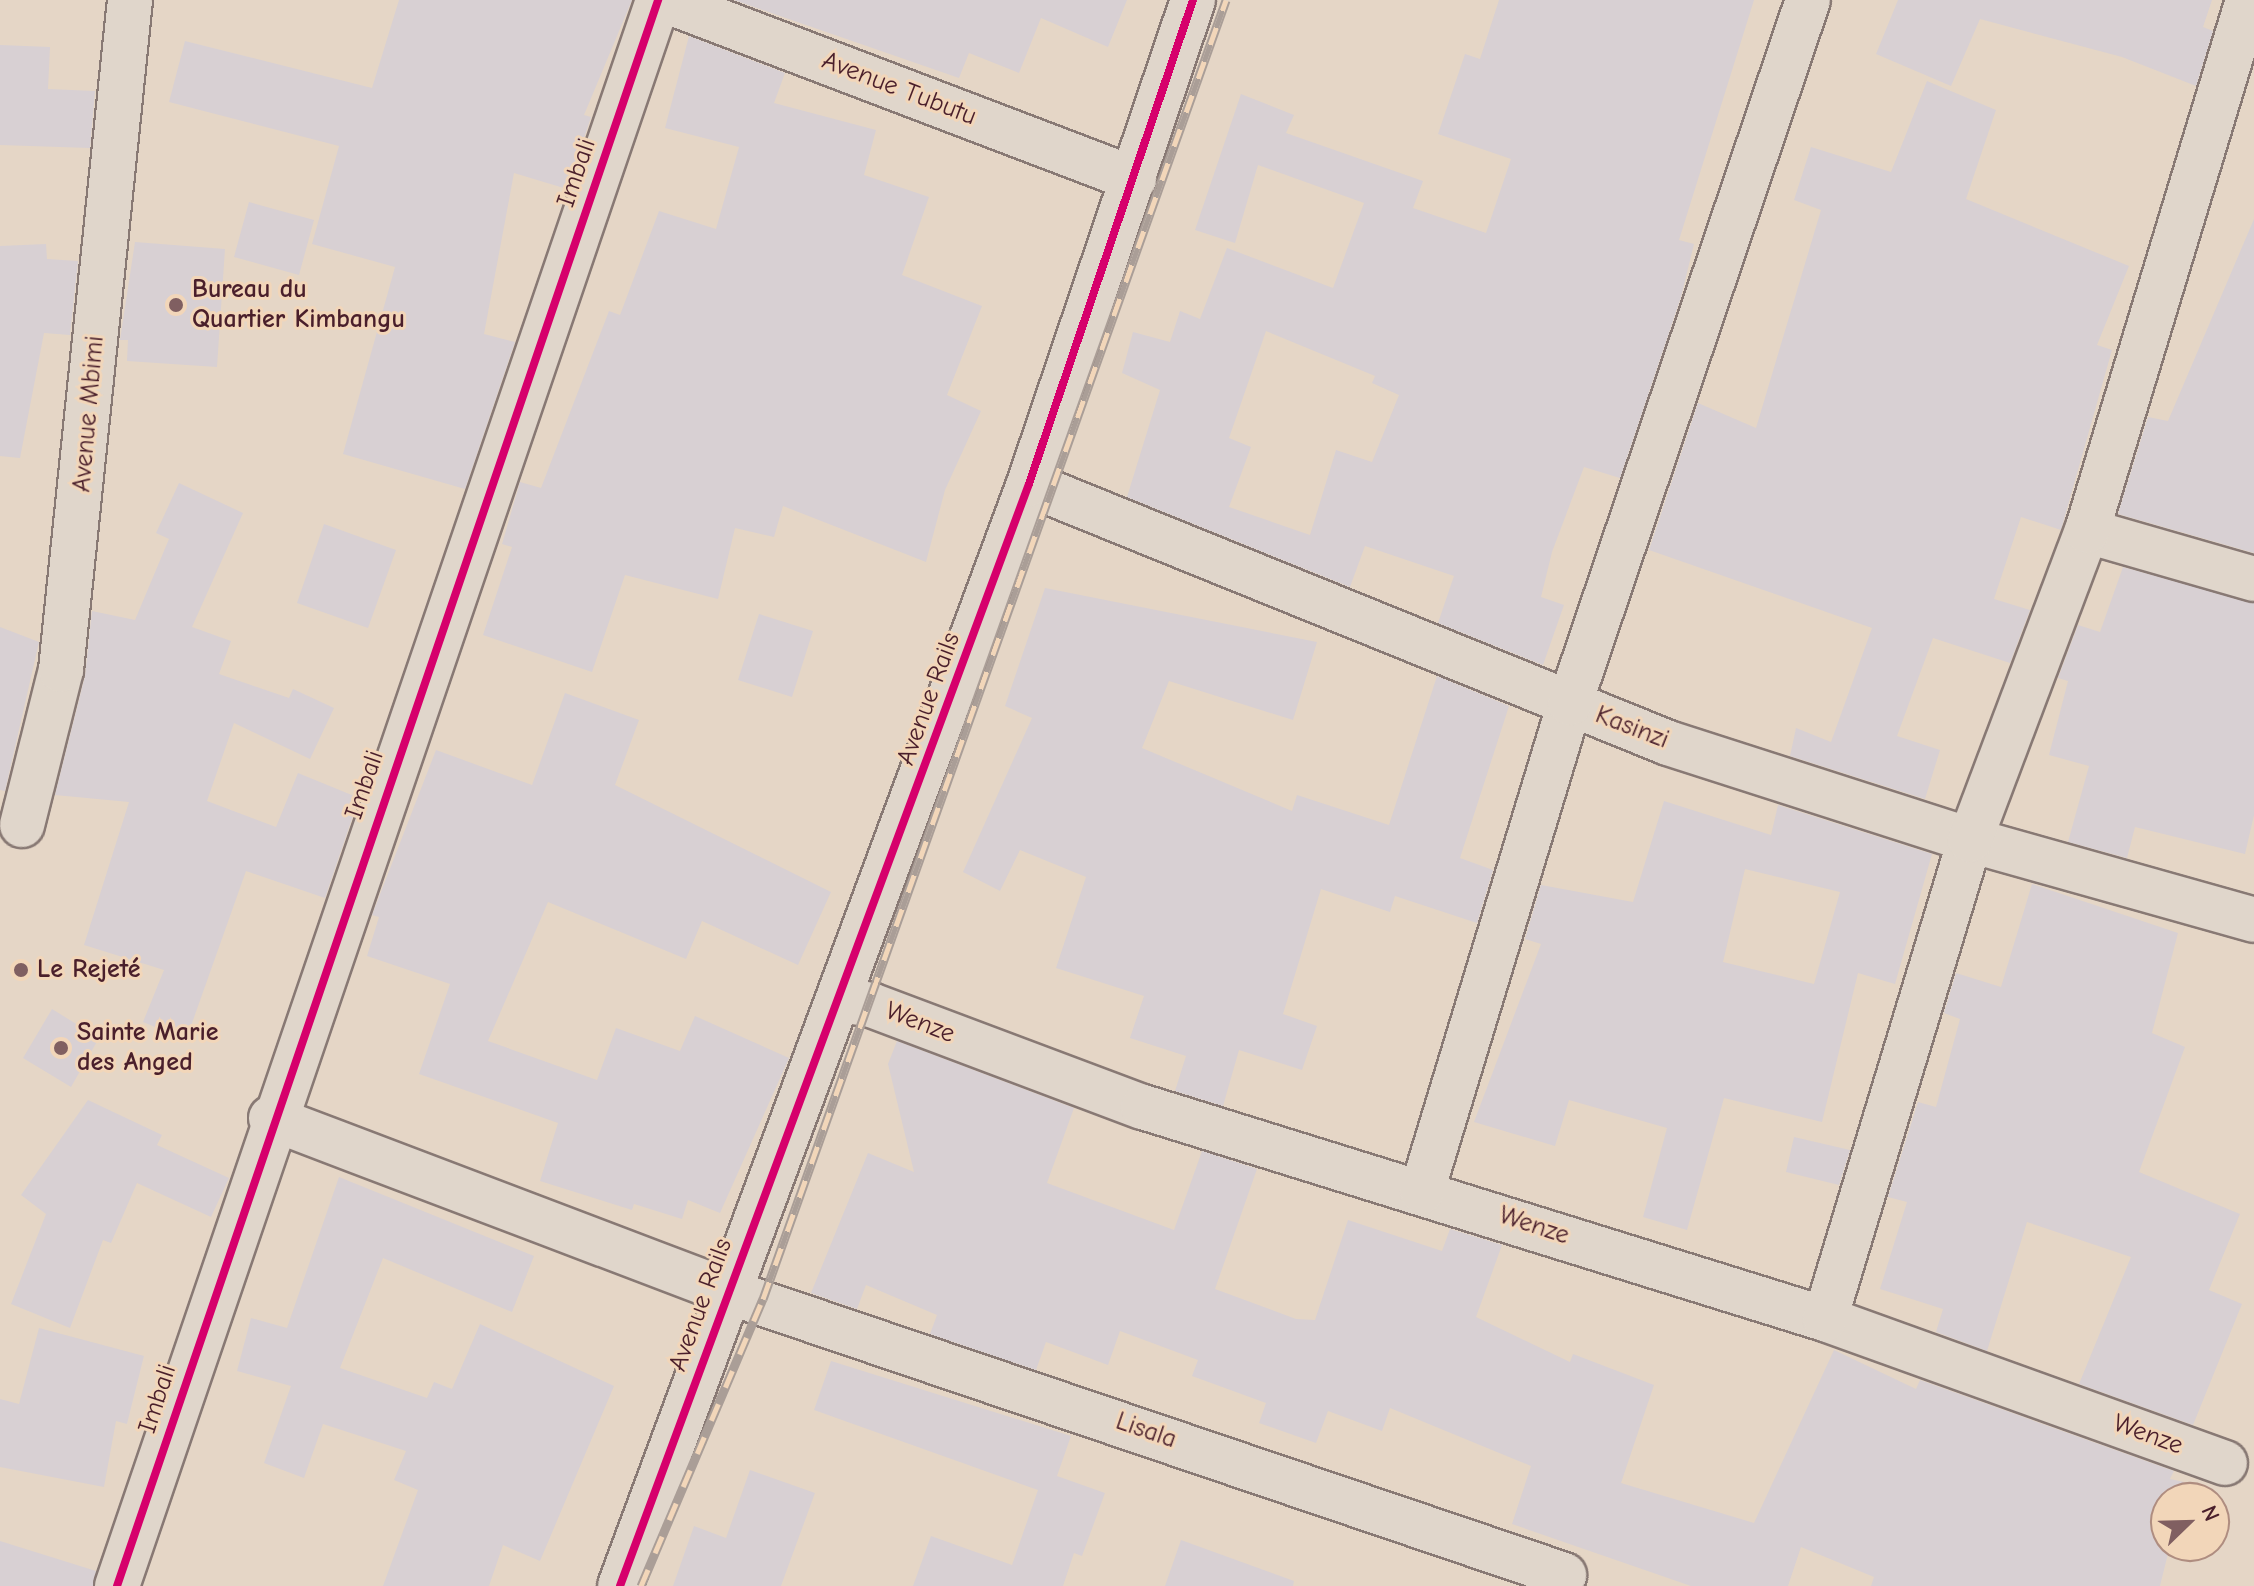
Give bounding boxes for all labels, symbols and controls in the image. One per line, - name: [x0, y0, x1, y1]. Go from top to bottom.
- street label: Avenue Tubutu: [817, 45, 981, 133]
- street label: Imbali: [551, 135, 603, 211]
- place label: Bureau du Quartier Kimbangu: [192, 274, 405, 336]
- marker: Bureau du Quartier Kimbangu: [167, 296, 185, 314]
- street label: Avenue Mbimi: [67, 335, 111, 493]
- street label: Avenue Rails: [891, 628, 967, 770]
- street label: Kasinzi: [1591, 700, 1673, 756]
- street label: Imbali: [339, 747, 391, 823]
- place label: Le Rejeté: [37, 954, 141, 986]
- marker: Le Rejeté: [12, 961, 30, 979]
- street label: Wenze: [881, 996, 959, 1050]
- place label: Sainte Marie des Anged: [77, 1017, 218, 1078]
- marker: Sainte Marie des Anged: [52, 1039, 70, 1057]
- street label: Wenze: [1495, 1200, 1573, 1252]
- street label: Avenue Rails: [663, 1234, 739, 1376]
- street label: Imbali: [132, 1361, 184, 1437]
- street label: Lisala: [1112, 1406, 1180, 1456]
- street label: Wenze: [2109, 1408, 2187, 1462]
- north arrow: [2150, 1482, 2230, 1562]
- text: N: [2195, 1502, 2225, 1525]

